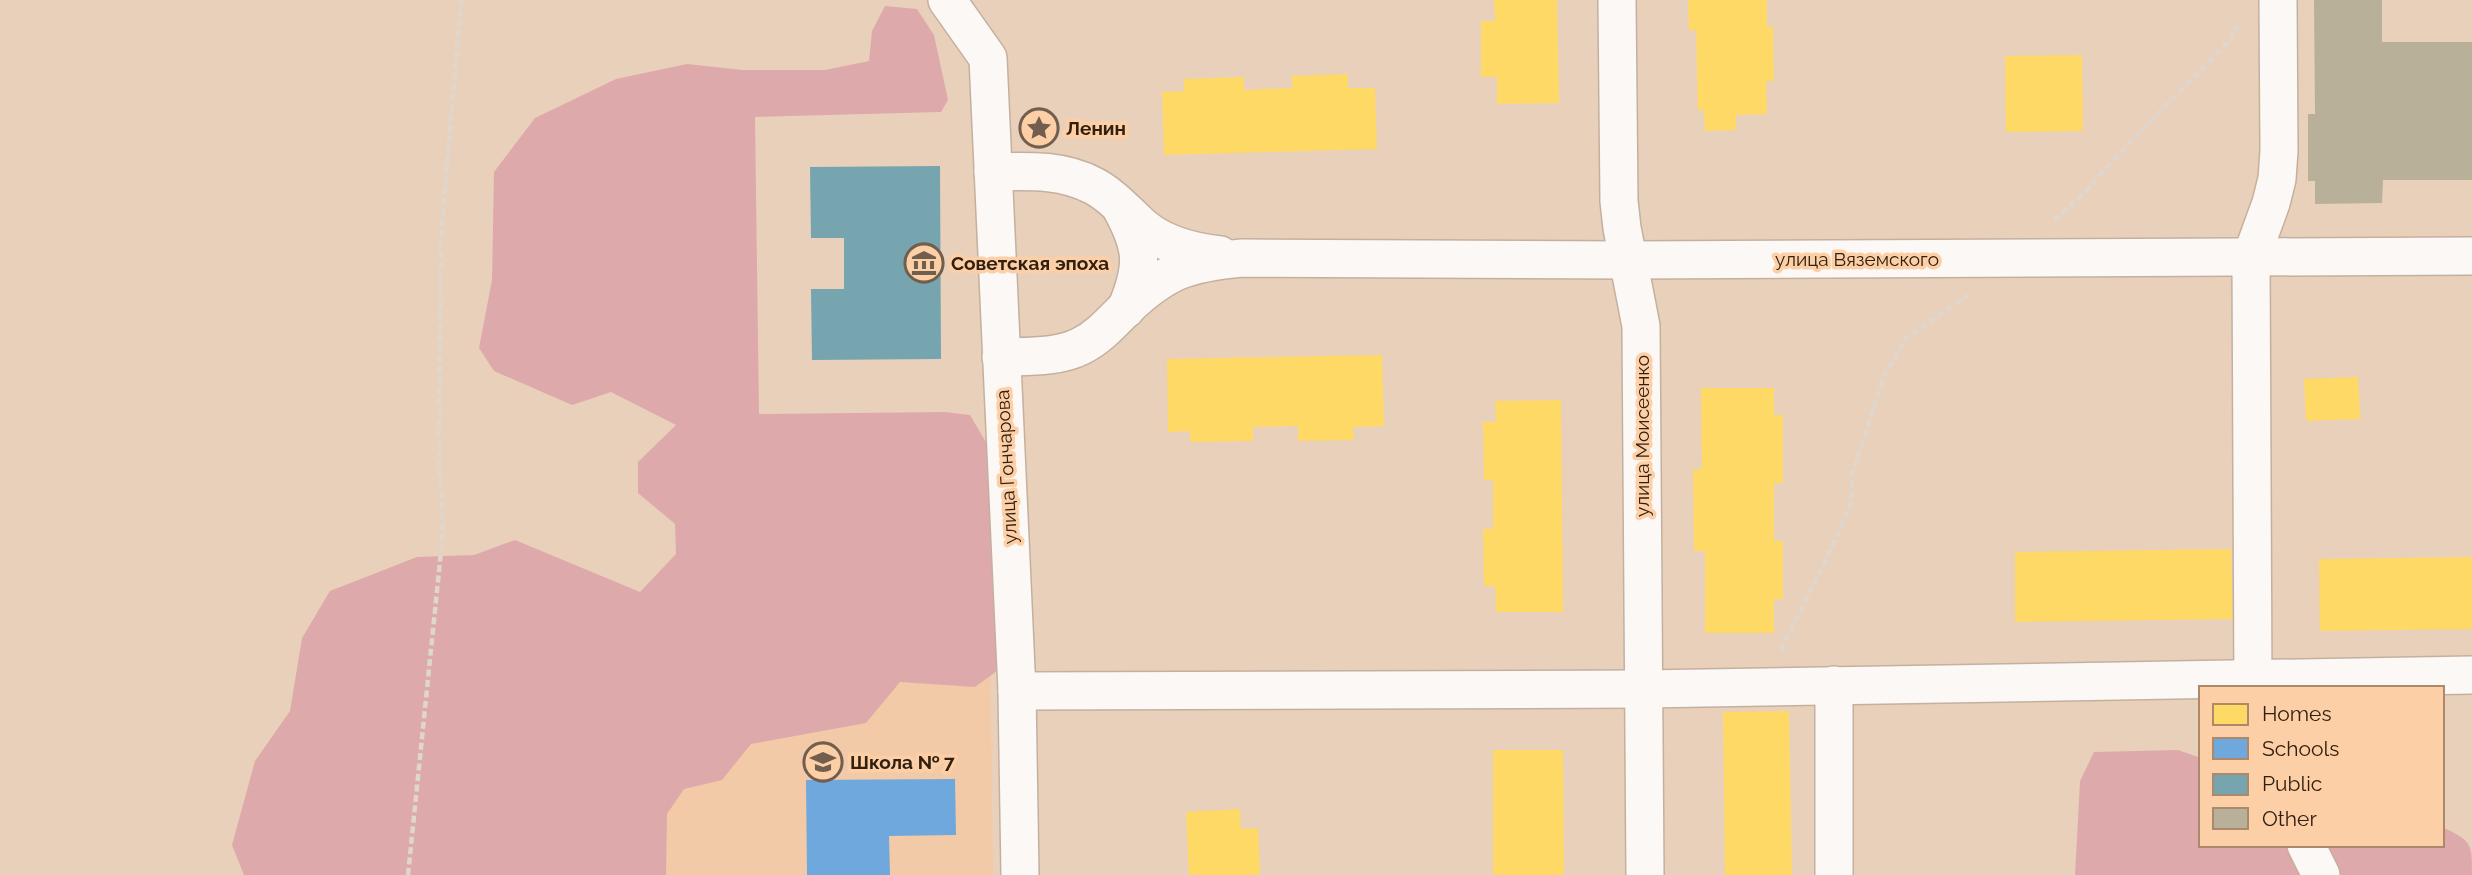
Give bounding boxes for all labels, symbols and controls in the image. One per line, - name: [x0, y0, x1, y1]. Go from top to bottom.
- place icon: Ленин: [1018, 107, 1060, 149]
- place label: Ленин: [1066, 117, 1126, 139]
- museum icon: Советская эпоха: [903, 242, 945, 284]
- street label: улица Вяземского: [1775, 248, 1939, 270]
- place label: Советская эпоха: [951, 252, 1109, 274]
- street label: улица Моисеенко: [1631, 355, 1653, 517]
- street label: улица Гончарова: [991, 389, 1021, 545]
- legend: [2199, 686, 2444, 847]
- text: Homes: [2262, 701, 2332, 726]
- text: Schools: [2262, 736, 2339, 761]
- school or university icon: Школа № 7: [802, 741, 844, 783]
- place label: Школа № 7: [850, 751, 955, 773]
- text: Public: [2262, 771, 2322, 796]
- text: Other: [2262, 806, 2317, 831]

